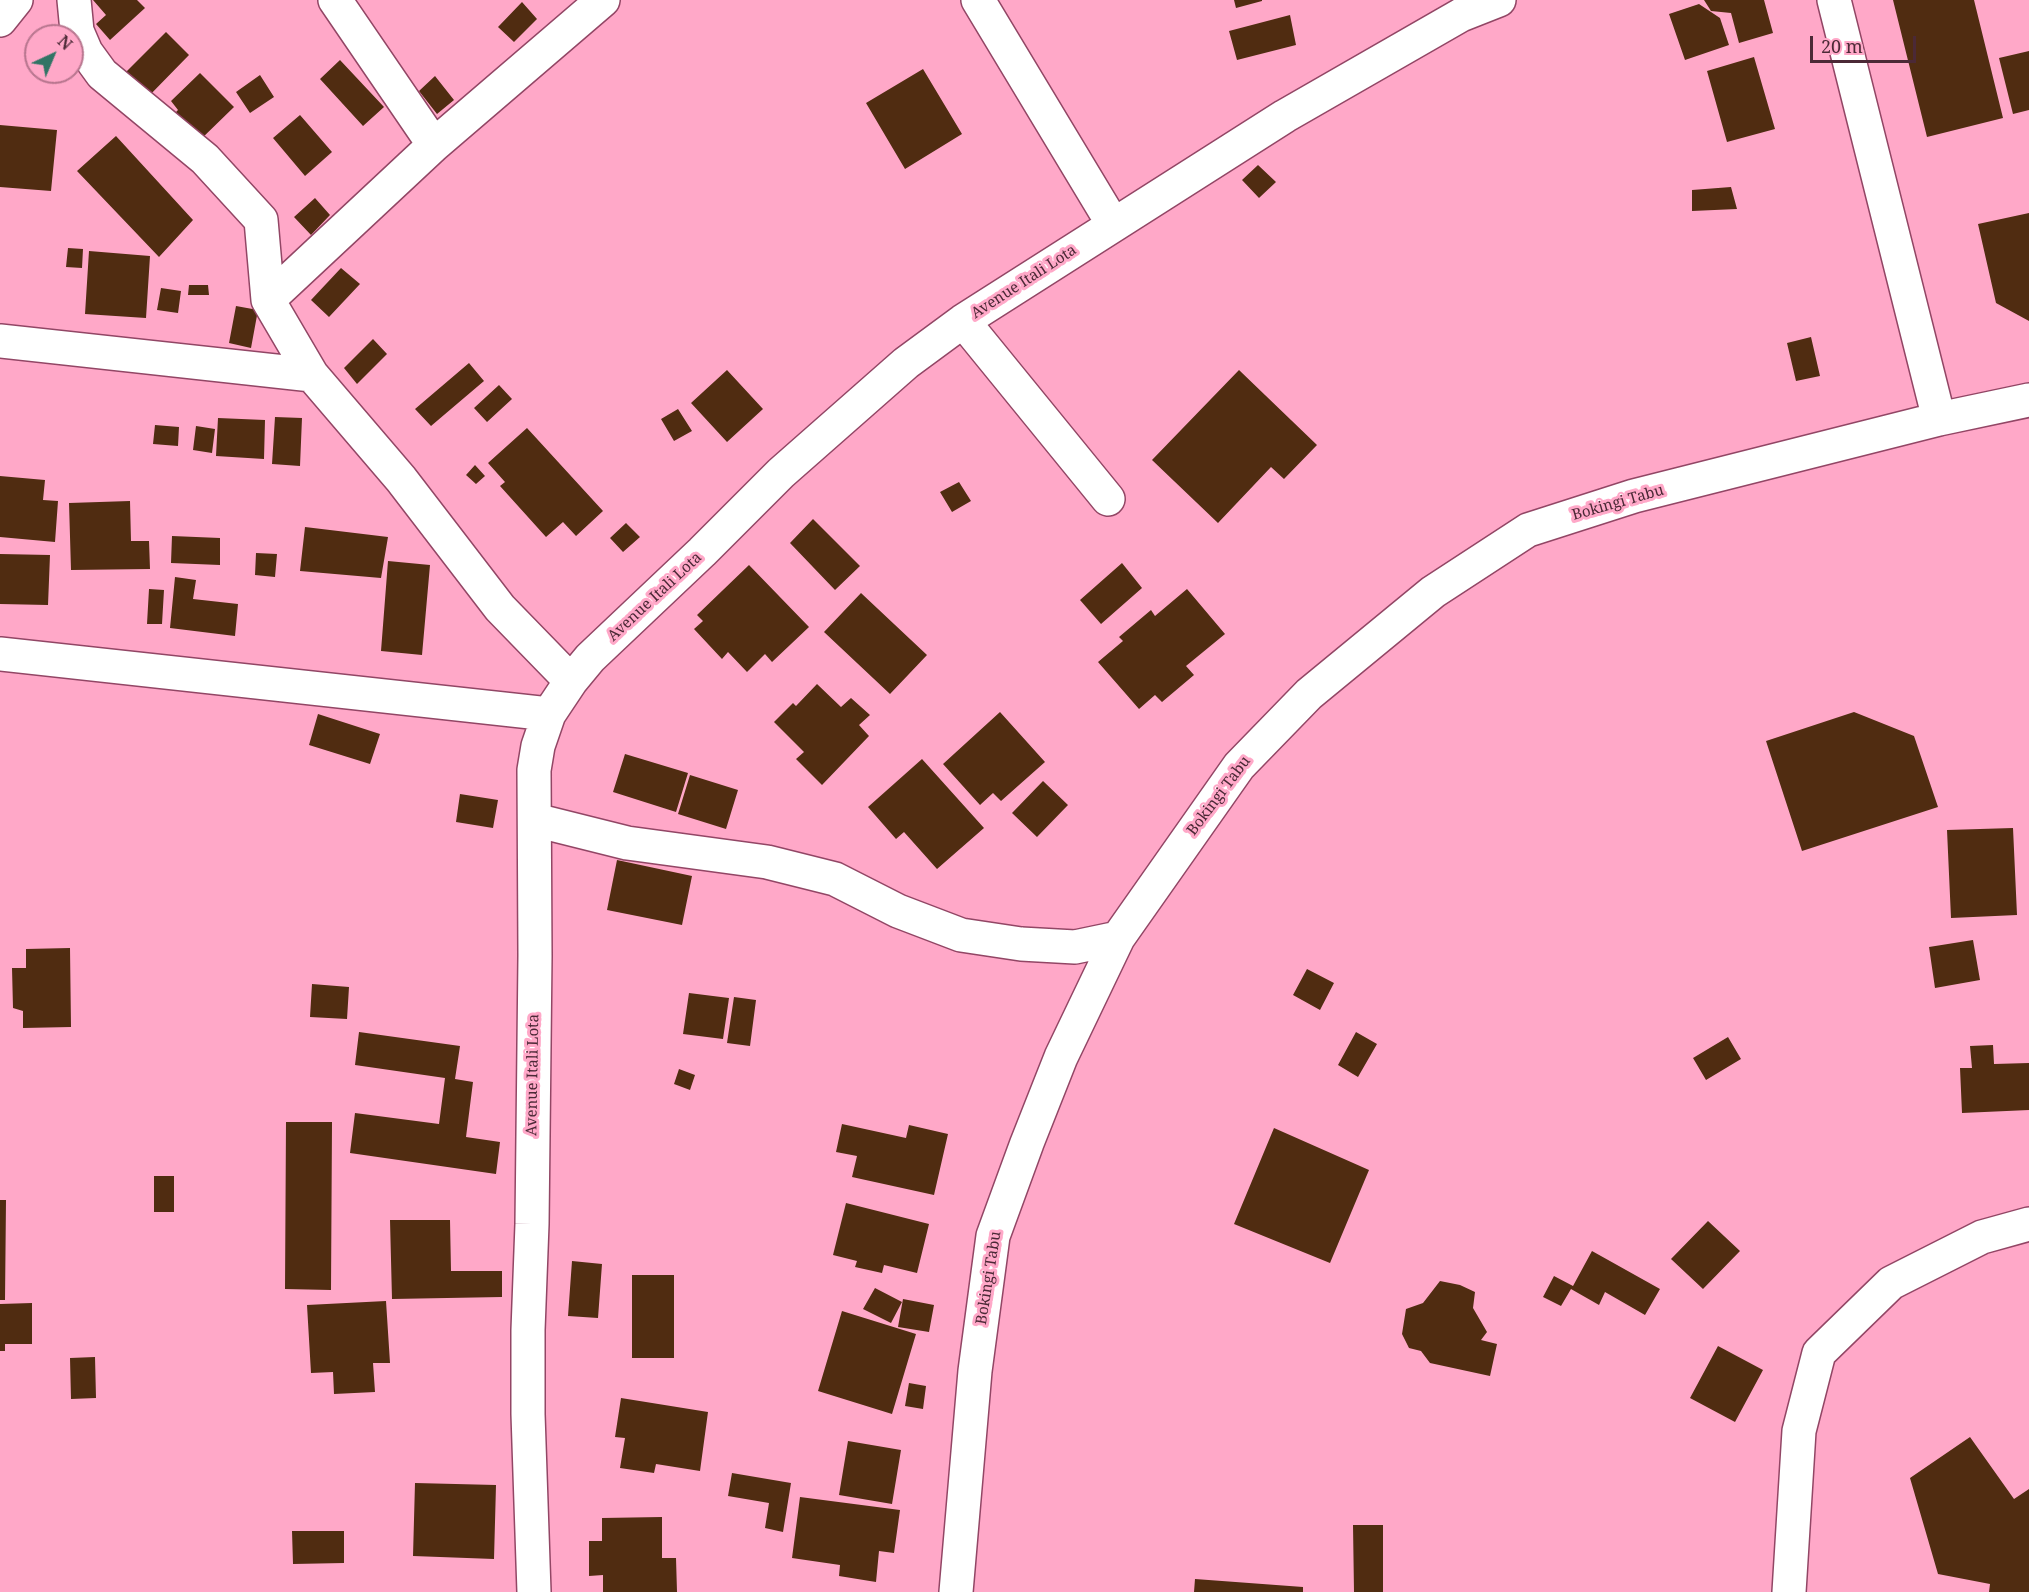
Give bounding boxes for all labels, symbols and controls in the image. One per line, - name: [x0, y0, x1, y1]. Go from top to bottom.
- north arrow: [24, 24, 84, 84]
- scale bar: [1813, 24, 1920, 62]
- text: N: [53, 30, 77, 55]
- text: 20 m: [1821, 34, 1863, 58]
- street label: Avenue Itali Lota: [968, 241, 1080, 323]
- street label: Bokingi Tabu: [1570, 481, 1666, 525]
- street label: Avenue Itali Lota: [604, 549, 706, 645]
- street label: Bokingi Tabu: [1183, 753, 1255, 839]
- street label: Avenue Itali Lota: [523, 1014, 543, 1136]
- street label: Bokingi Tabu: [973, 1230, 1005, 1326]

